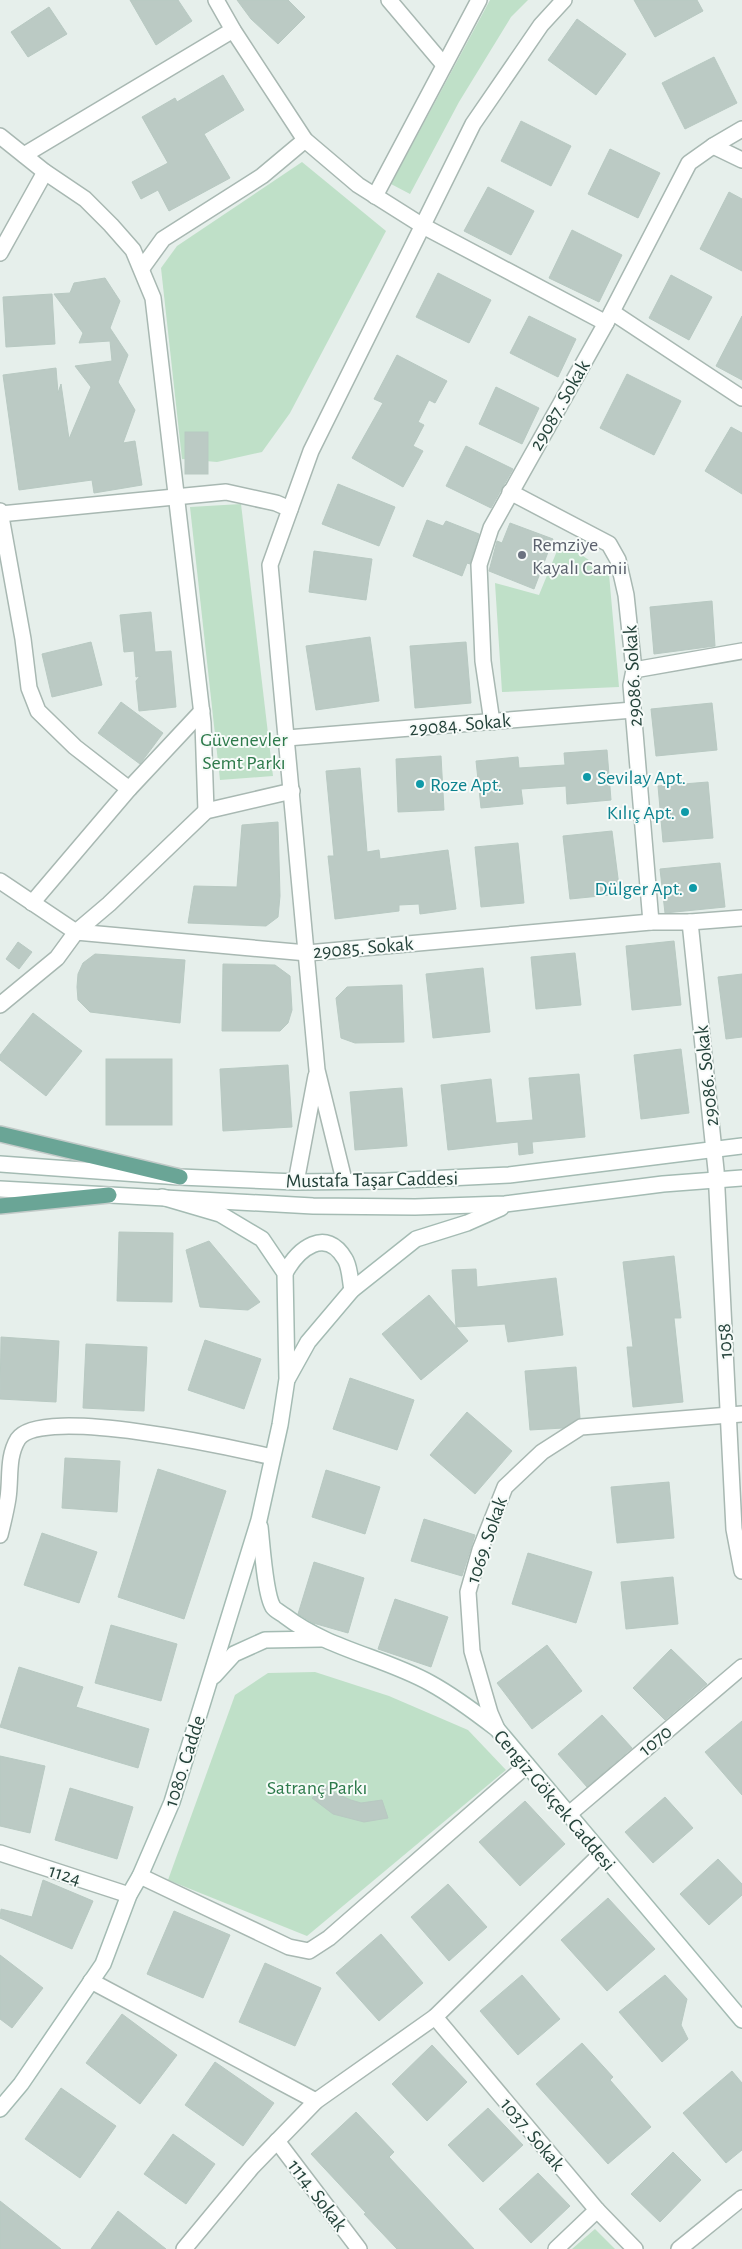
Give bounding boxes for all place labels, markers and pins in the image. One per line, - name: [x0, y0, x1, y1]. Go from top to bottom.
- place label: Remziye Kayalı Camii: [532, 535, 627, 578]
- marker: Remziye Kayalı Camii: [516, 549, 528, 561]
- place label: Sevilay Apt.: [597, 768, 686, 788]
- marker: Sevilay Apt.: [581, 771, 593, 783]
- place label: Roze Apt.: [430, 775, 502, 795]
- marker: Roze Apt.: [414, 778, 426, 790]
- place label: Kılıç Apt.: [607, 803, 675, 823]
- marker: Kılıç Apt.: [679, 806, 691, 818]
- place label: Dülger Apt.: [595, 879, 683, 899]
- marker: Dülger Apt.: [687, 882, 699, 894]

